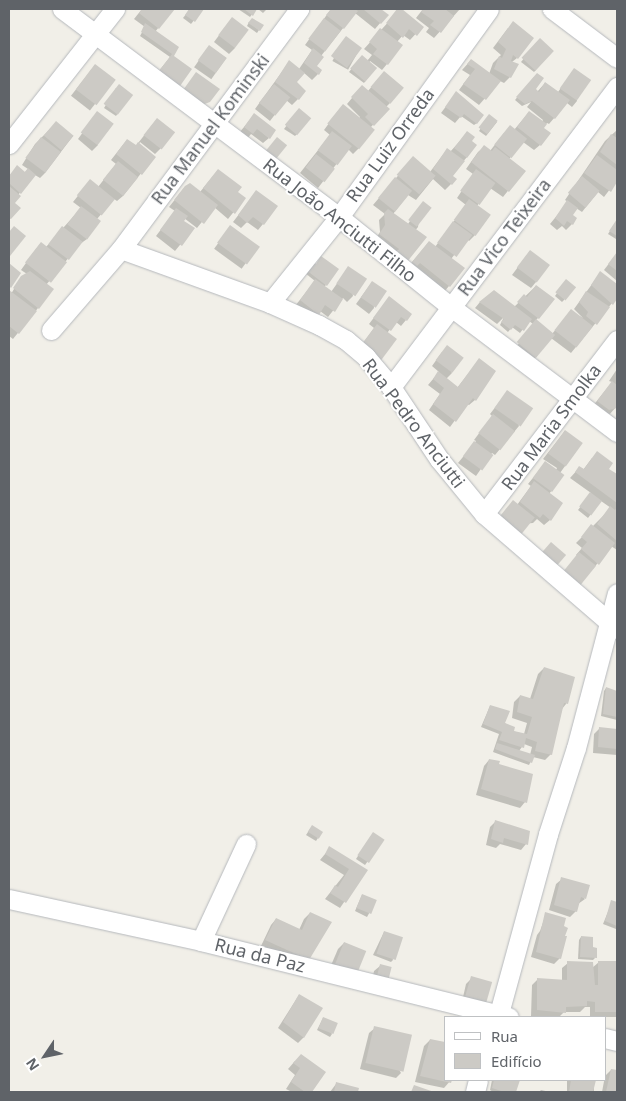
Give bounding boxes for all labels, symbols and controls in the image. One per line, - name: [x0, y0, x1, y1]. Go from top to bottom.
- street label: Rua Manuel Kominski: [146, 50, 274, 208]
- street label: Rua Luiz Orreda: [341, 84, 439, 206]
- street label: Rua João Anciutti Filho: [259, 153, 421, 287]
- street label: Rua Vico Teixeira: [453, 174, 555, 300]
- street label: Rua Pedro Anciutti: [358, 354, 470, 492]
- street label: Rua Maria Smolka: [497, 360, 605, 494]
- street label: Rua da Paz: [213, 933, 307, 977]
- legend: [444, 1016, 606, 1081]
- text: Rua: [491, 1026, 518, 1046]
- north arrow: [20, 1031, 70, 1081]
- text: Edifício: [491, 1051, 542, 1071]
- text: N: [21, 1055, 43, 1075]

